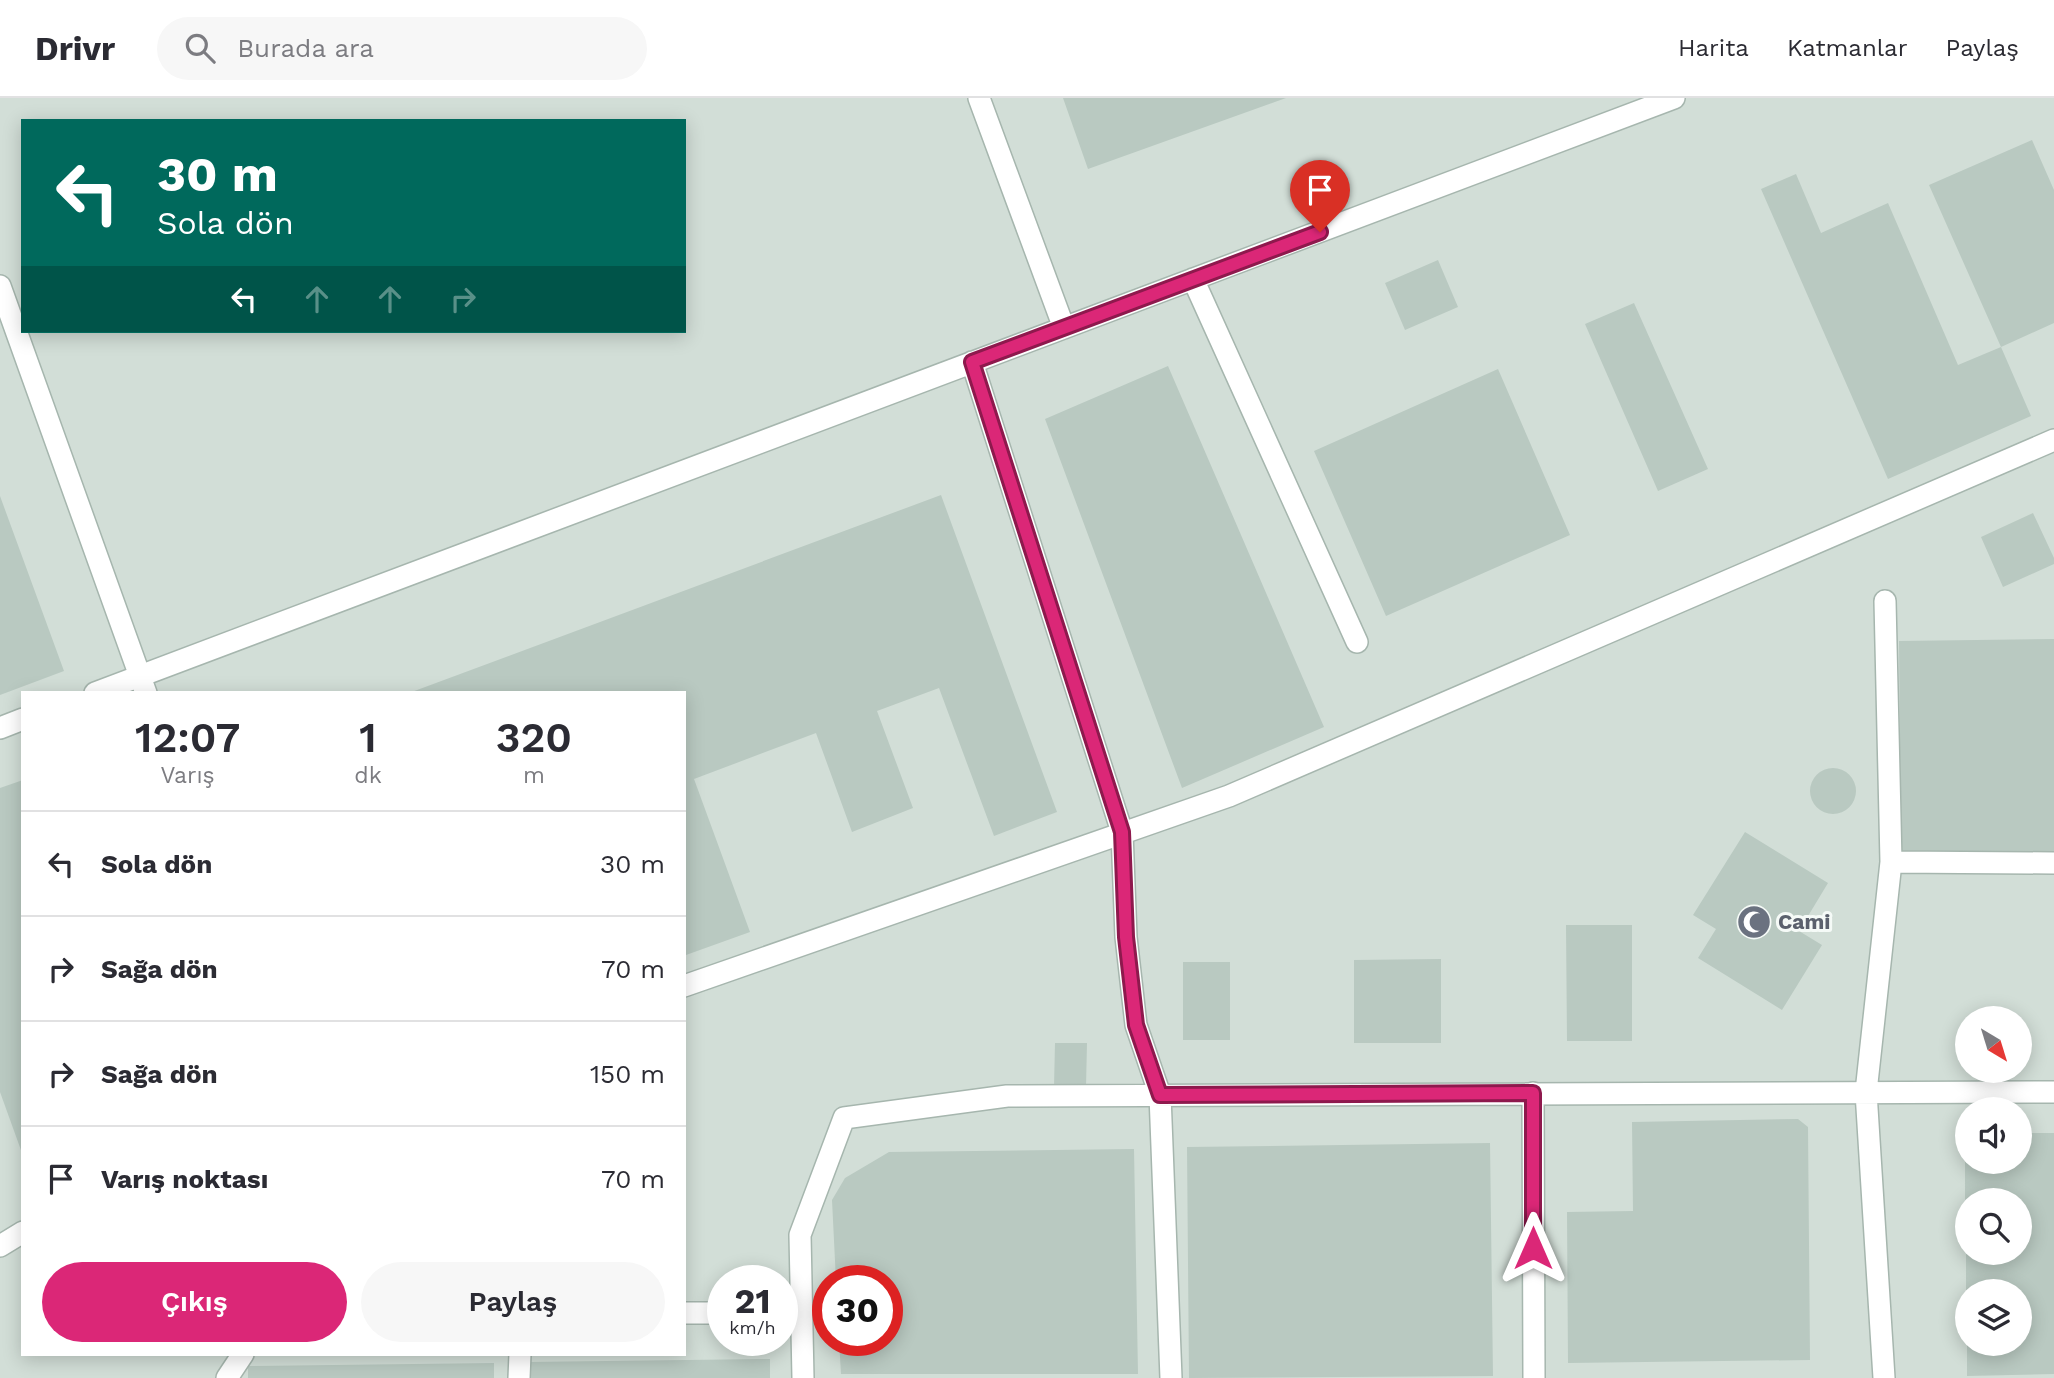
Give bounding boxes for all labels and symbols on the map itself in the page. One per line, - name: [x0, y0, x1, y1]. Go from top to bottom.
- pin: [1290, 160, 1350, 232]
- mosque icon: Cami: [1735, 903, 1773, 941]
- place label: Cami: [1778, 909, 1830, 934]
- north arrow: [1955, 1006, 2032, 1083]
- position arrow: [1496, 1211, 1570, 1285]
- speed limit sign: 30: [812, 1265, 903, 1356]

